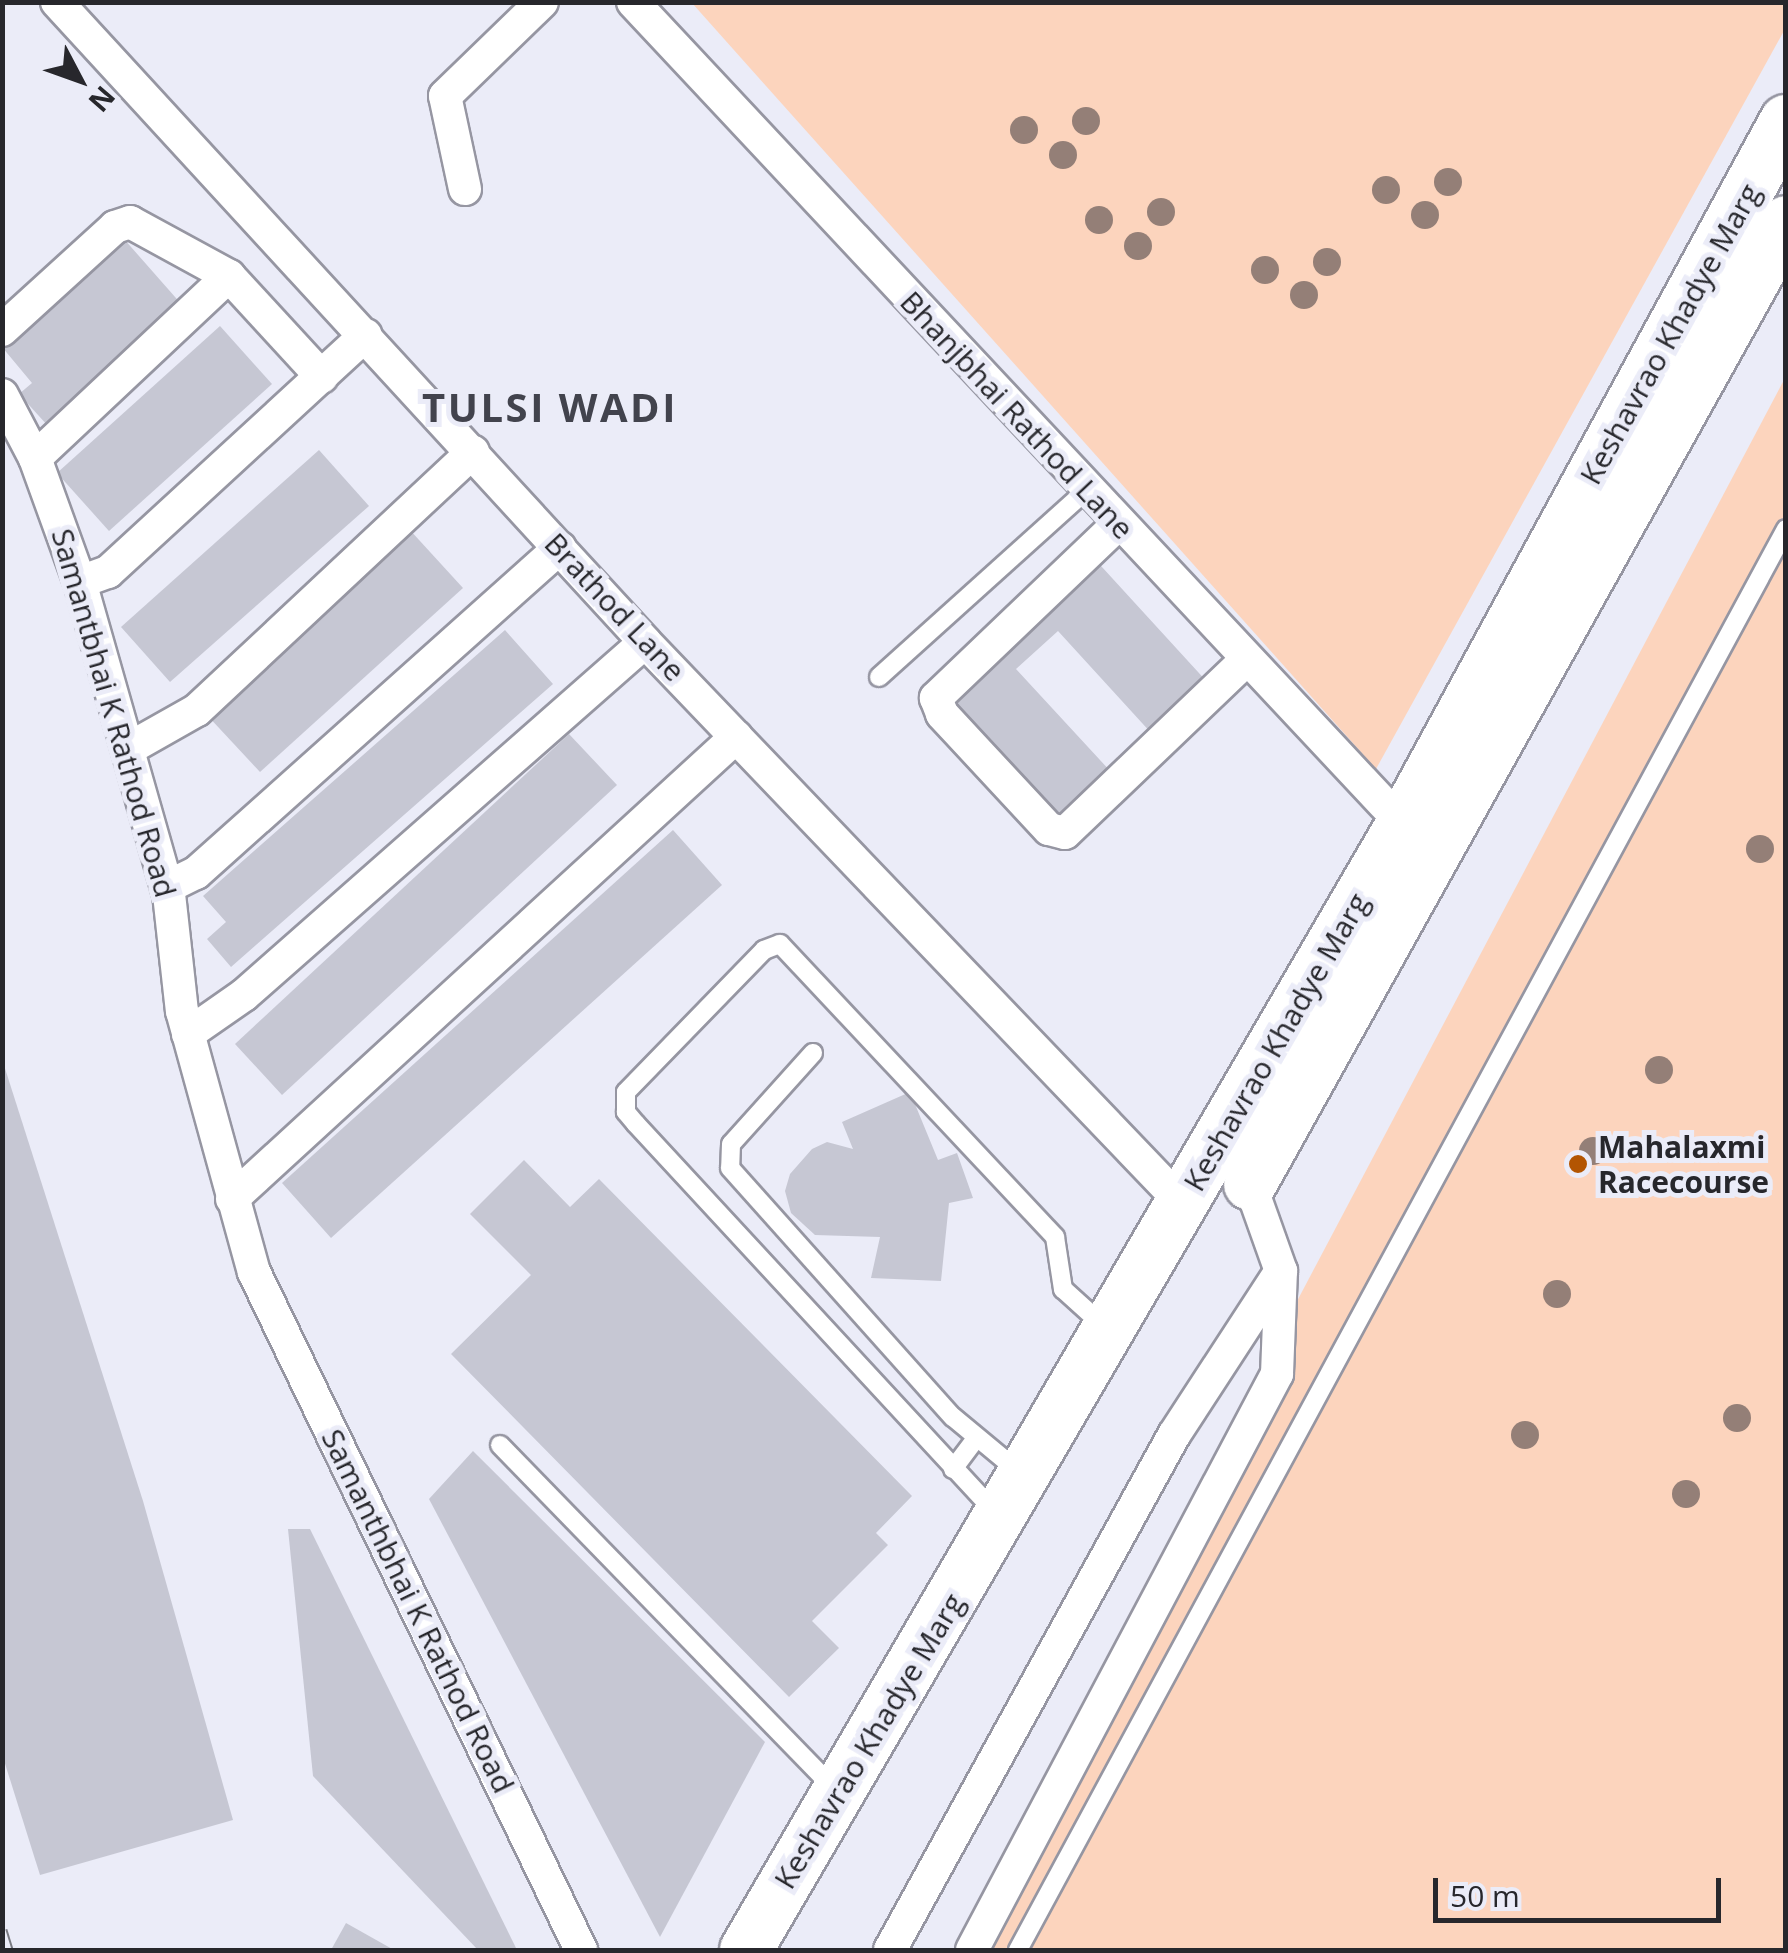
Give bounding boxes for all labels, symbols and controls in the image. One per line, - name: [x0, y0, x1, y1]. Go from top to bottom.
- north arrow: [30, 30, 130, 130]
- text: N: [81, 79, 124, 121]
- street label: Keshavrao Khadye Marg: [1572, 177, 1768, 491]
- street label: Bhanjbhai Rathod Lane: [893, 284, 1141, 546]
- district label: TULSI WADI: [422, 383, 678, 431]
- street label: Samantbhai K Rathod Road: [44, 525, 184, 901]
- street label: Brathod Lane: [537, 526, 693, 688]
- street label: Keshavrao Khadye Marg: [1176, 887, 1376, 1197]
- place label: Mahalaxmi Racecourse: [1598, 1129, 1769, 1200]
- marker: Mahalaxmi Racecourse: [1567, 1153, 1589, 1175]
- street label: Samanthbhai K Rathod Road: [314, 1423, 522, 1799]
- street label: Keshavrao Khadye Marg: [767, 1587, 971, 1895]
- scale bar: [1438, 1858, 1726, 1920]
- text: 50 m: [1450, 1875, 1520, 1916]

